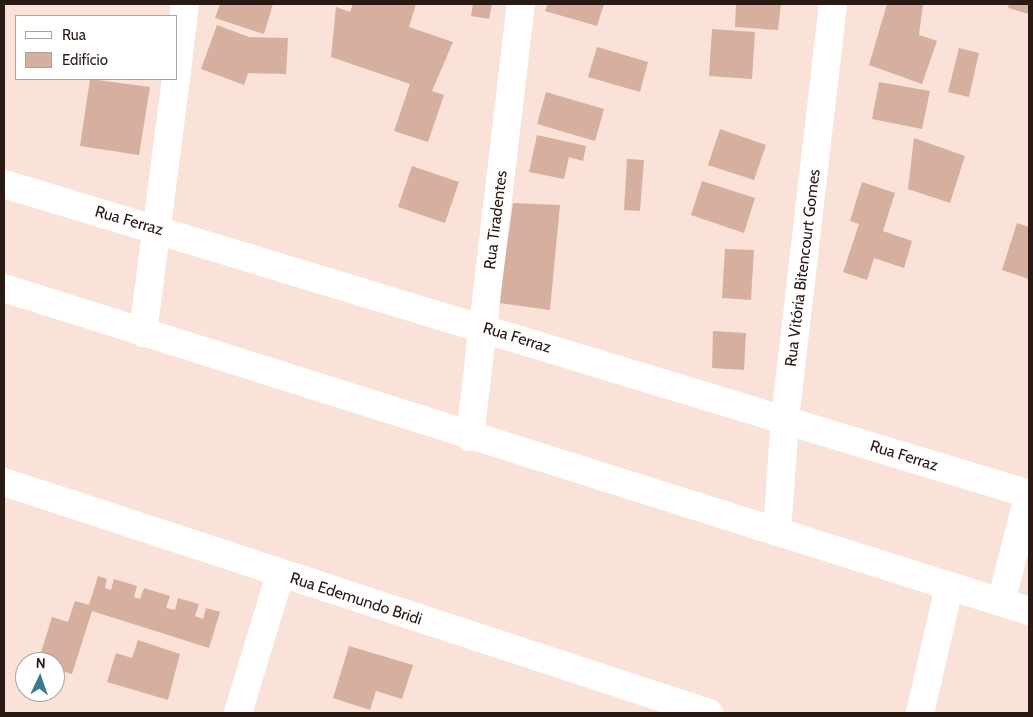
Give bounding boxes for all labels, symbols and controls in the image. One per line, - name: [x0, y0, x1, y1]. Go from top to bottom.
- legend: [15, 15, 178, 80]
- text: Rua: [62, 26, 86, 44]
- text: Edifício: [62, 51, 108, 69]
- street label: Rua Vitória Bitencourt Gomes: [781, 168, 825, 368]
- street label: Rua Tiradentes: [480, 169, 512, 271]
- street label: Rua Ferraz: [93, 202, 165, 240]
- street label: Rua Ferraz: [481, 319, 553, 357]
- street label: Rua Ferraz: [868, 437, 940, 475]
- street label: Rua Edemundo Bridi: [288, 569, 424, 629]
- north arrow: [15, 652, 65, 702]
- text: N: [35, 654, 46, 672]

